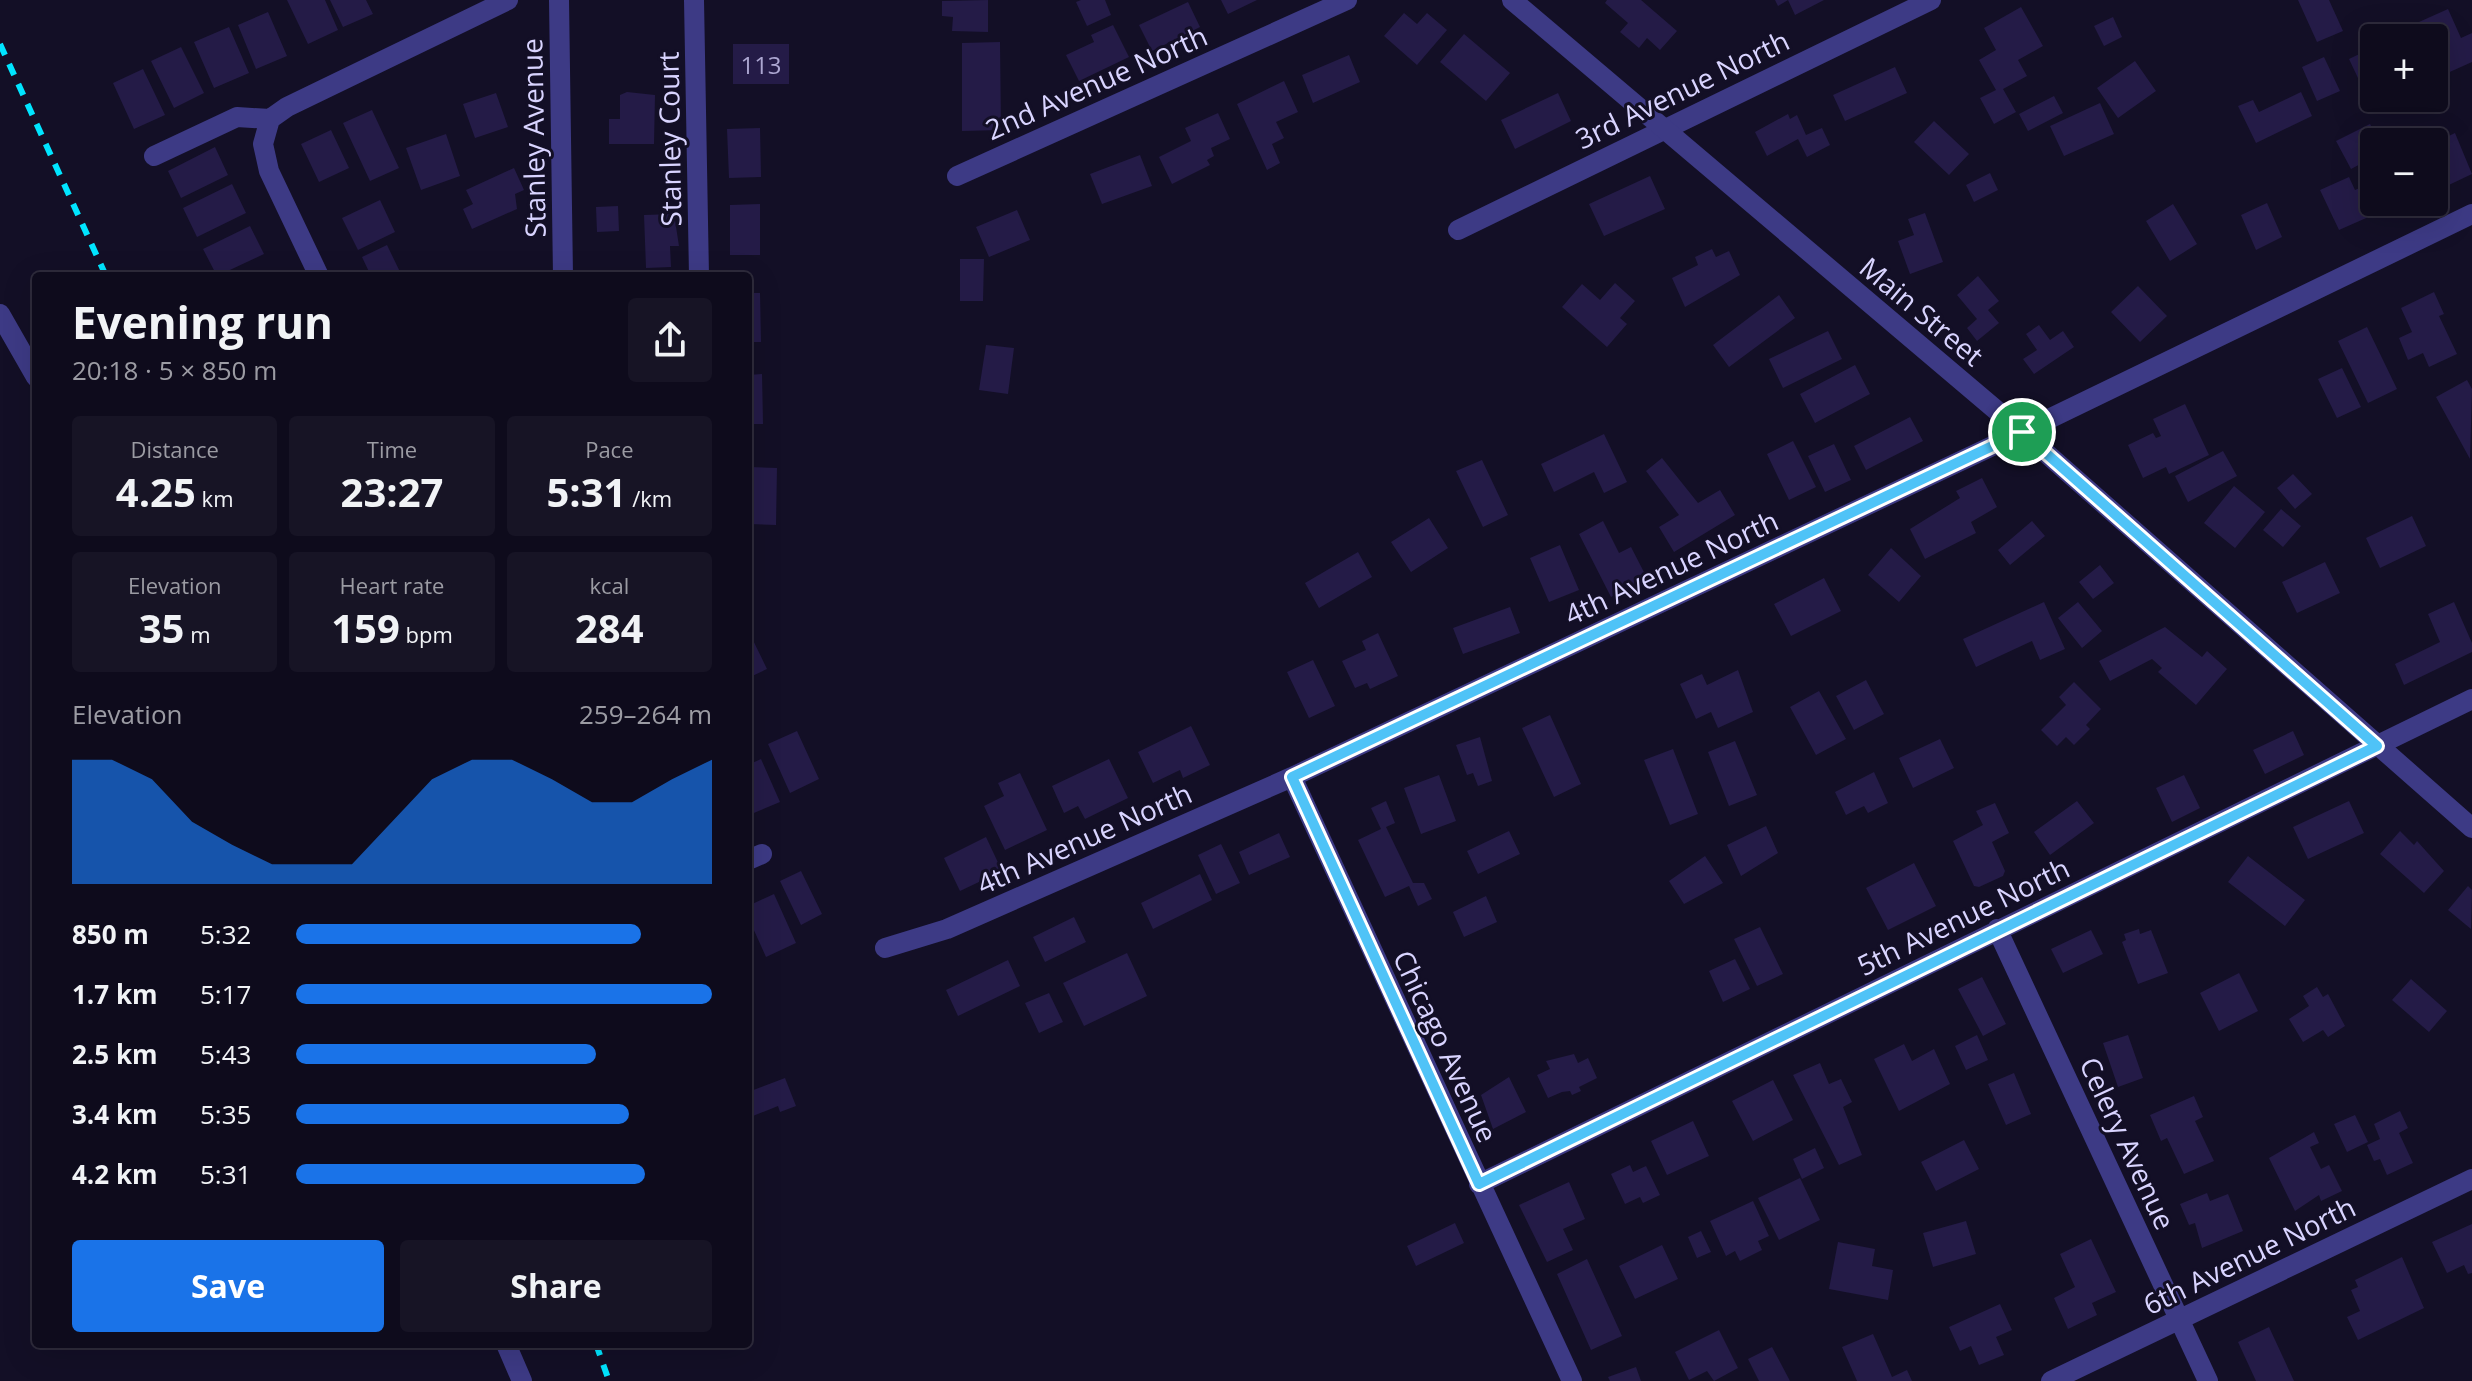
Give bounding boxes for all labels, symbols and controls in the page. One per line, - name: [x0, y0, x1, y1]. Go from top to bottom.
- street label: 2nd Avenue North: [979, 16, 1213, 148]
- street label: 3rd Avenue North: [1569, 21, 1795, 157]
- map controls: [2360, 24, 2448, 216]
- button: +: [2360, 24, 2448, 112]
- street label: Stanley Avenue: [512, 38, 554, 238]
- house number: 113: [740, 48, 782, 81]
- street label: Stanley Court: [648, 51, 690, 227]
- button: −: [2360, 128, 2448, 216]
- street label: Main Street: [1852, 248, 1992, 374]
- text: Evening run: [72, 292, 333, 352]
- button: share: [628, 298, 712, 382]
- text: 20:18 · 5 × 850 m: [72, 352, 277, 388]
- pin: [1988, 398, 2056, 466]
- icon: arrive: [2000, 410, 2044, 454]
- text: Distance: [130, 434, 219, 464]
- text: Time: [367, 434, 417, 464]
- text: Pace: [585, 434, 634, 464]
- text: 4.25: [116, 464, 196, 519]
- text: 23:27: [341, 464, 443, 519]
- text: 5:31: [546, 464, 626, 519]
- text: km: [196, 483, 234, 513]
- text: /km: [626, 483, 672, 513]
- street label: 4th Avenue North: [1558, 501, 1784, 633]
- text: Elevation: [128, 570, 221, 600]
- text: Heart rate: [340, 570, 444, 600]
- text: kcal: [589, 570, 629, 600]
- text: 35: [139, 600, 184, 655]
- text: 159: [331, 600, 400, 655]
- text: 284: [575, 600, 644, 655]
- text: m: [184, 619, 211, 649]
- text: bpm: [400, 619, 453, 649]
- text: Elevation: [72, 696, 182, 732]
- text: 259–264 m: [579, 696, 712, 732]
- street label: 4th Avenue North: [970, 774, 1198, 902]
- street label: 5th Avenue North: [1851, 848, 2075, 984]
- text: 850 m: [72, 916, 149, 952]
- text: 5:32: [200, 916, 251, 952]
- street label: Chicago Avenue: [1385, 944, 1507, 1148]
- text: 1.7 km: [72, 976, 158, 1012]
- text: 5:17: [200, 976, 251, 1012]
- text: 2.5 km: [72, 1036, 158, 1072]
- text: 5:43: [200, 1036, 251, 1072]
- street label: Celery Avenue: [2071, 1051, 2185, 1235]
- text: 3.4 km: [72, 1096, 158, 1132]
- text: 5:35: [200, 1096, 251, 1132]
- text: 4.2 km: [72, 1156, 158, 1192]
- text: 5:31: [200, 1156, 251, 1192]
- street label: 6th Avenue North: [2137, 1187, 2361, 1323]
- button: Save: [72, 1240, 384, 1332]
- button: Share: [400, 1240, 712, 1332]

